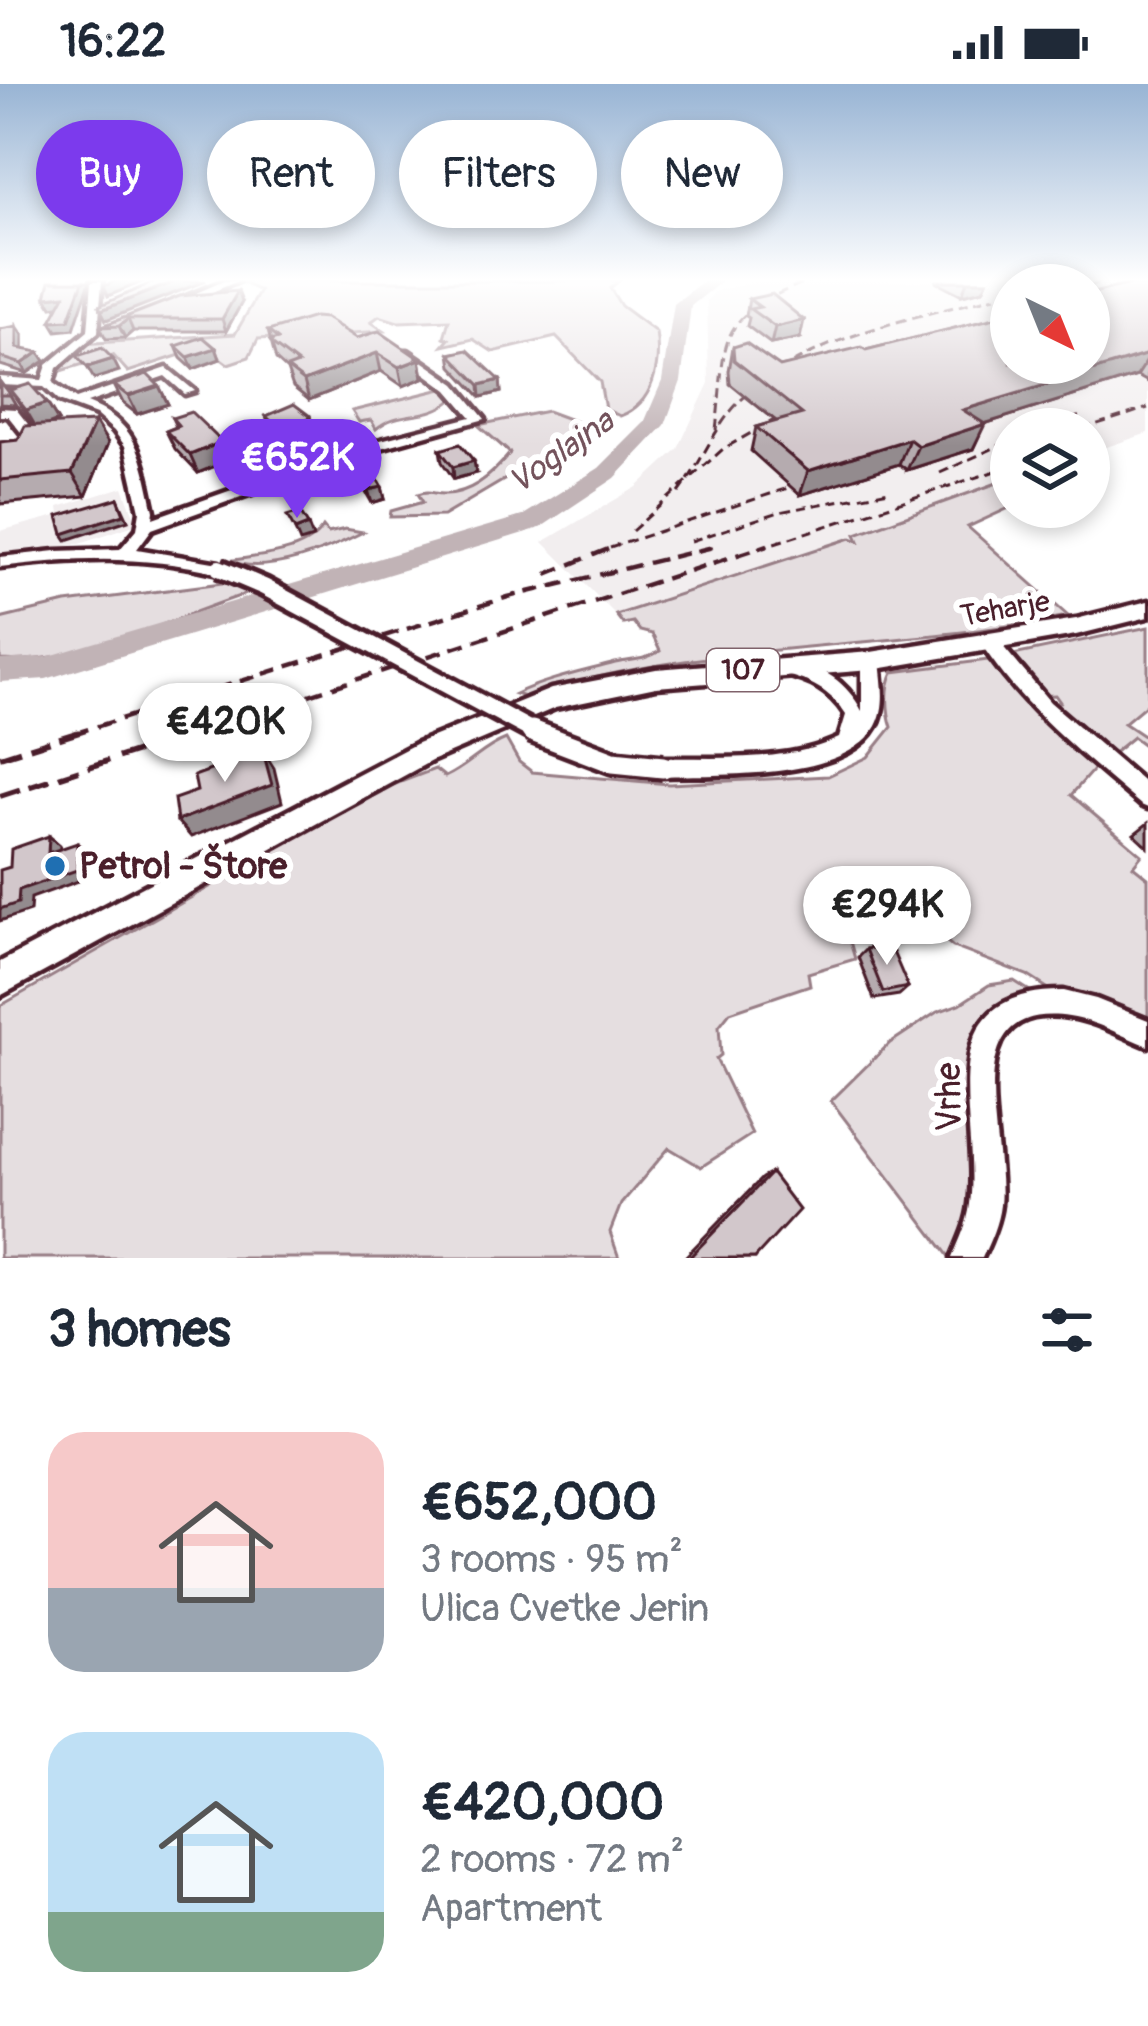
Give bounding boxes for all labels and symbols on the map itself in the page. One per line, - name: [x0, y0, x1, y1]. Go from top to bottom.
- north arrow: [990, 264, 1110, 384]
- water label: Voglajna: [501, 400, 623, 503]
- pin: €652K: [213, 419, 381, 521]
- street label: Teharje: [957, 583, 1053, 635]
- road number: 107: [707, 649, 779, 691]
- pin: €420K: [141, 683, 309, 785]
- place label: Petrol - Štore: [79, 842, 288, 889]
- marker: Petrol - Štore: [42, 853, 68, 879]
- pin: €294K: [803, 866, 971, 968]
- street label: Vrhe: [926, 1062, 972, 1132]

